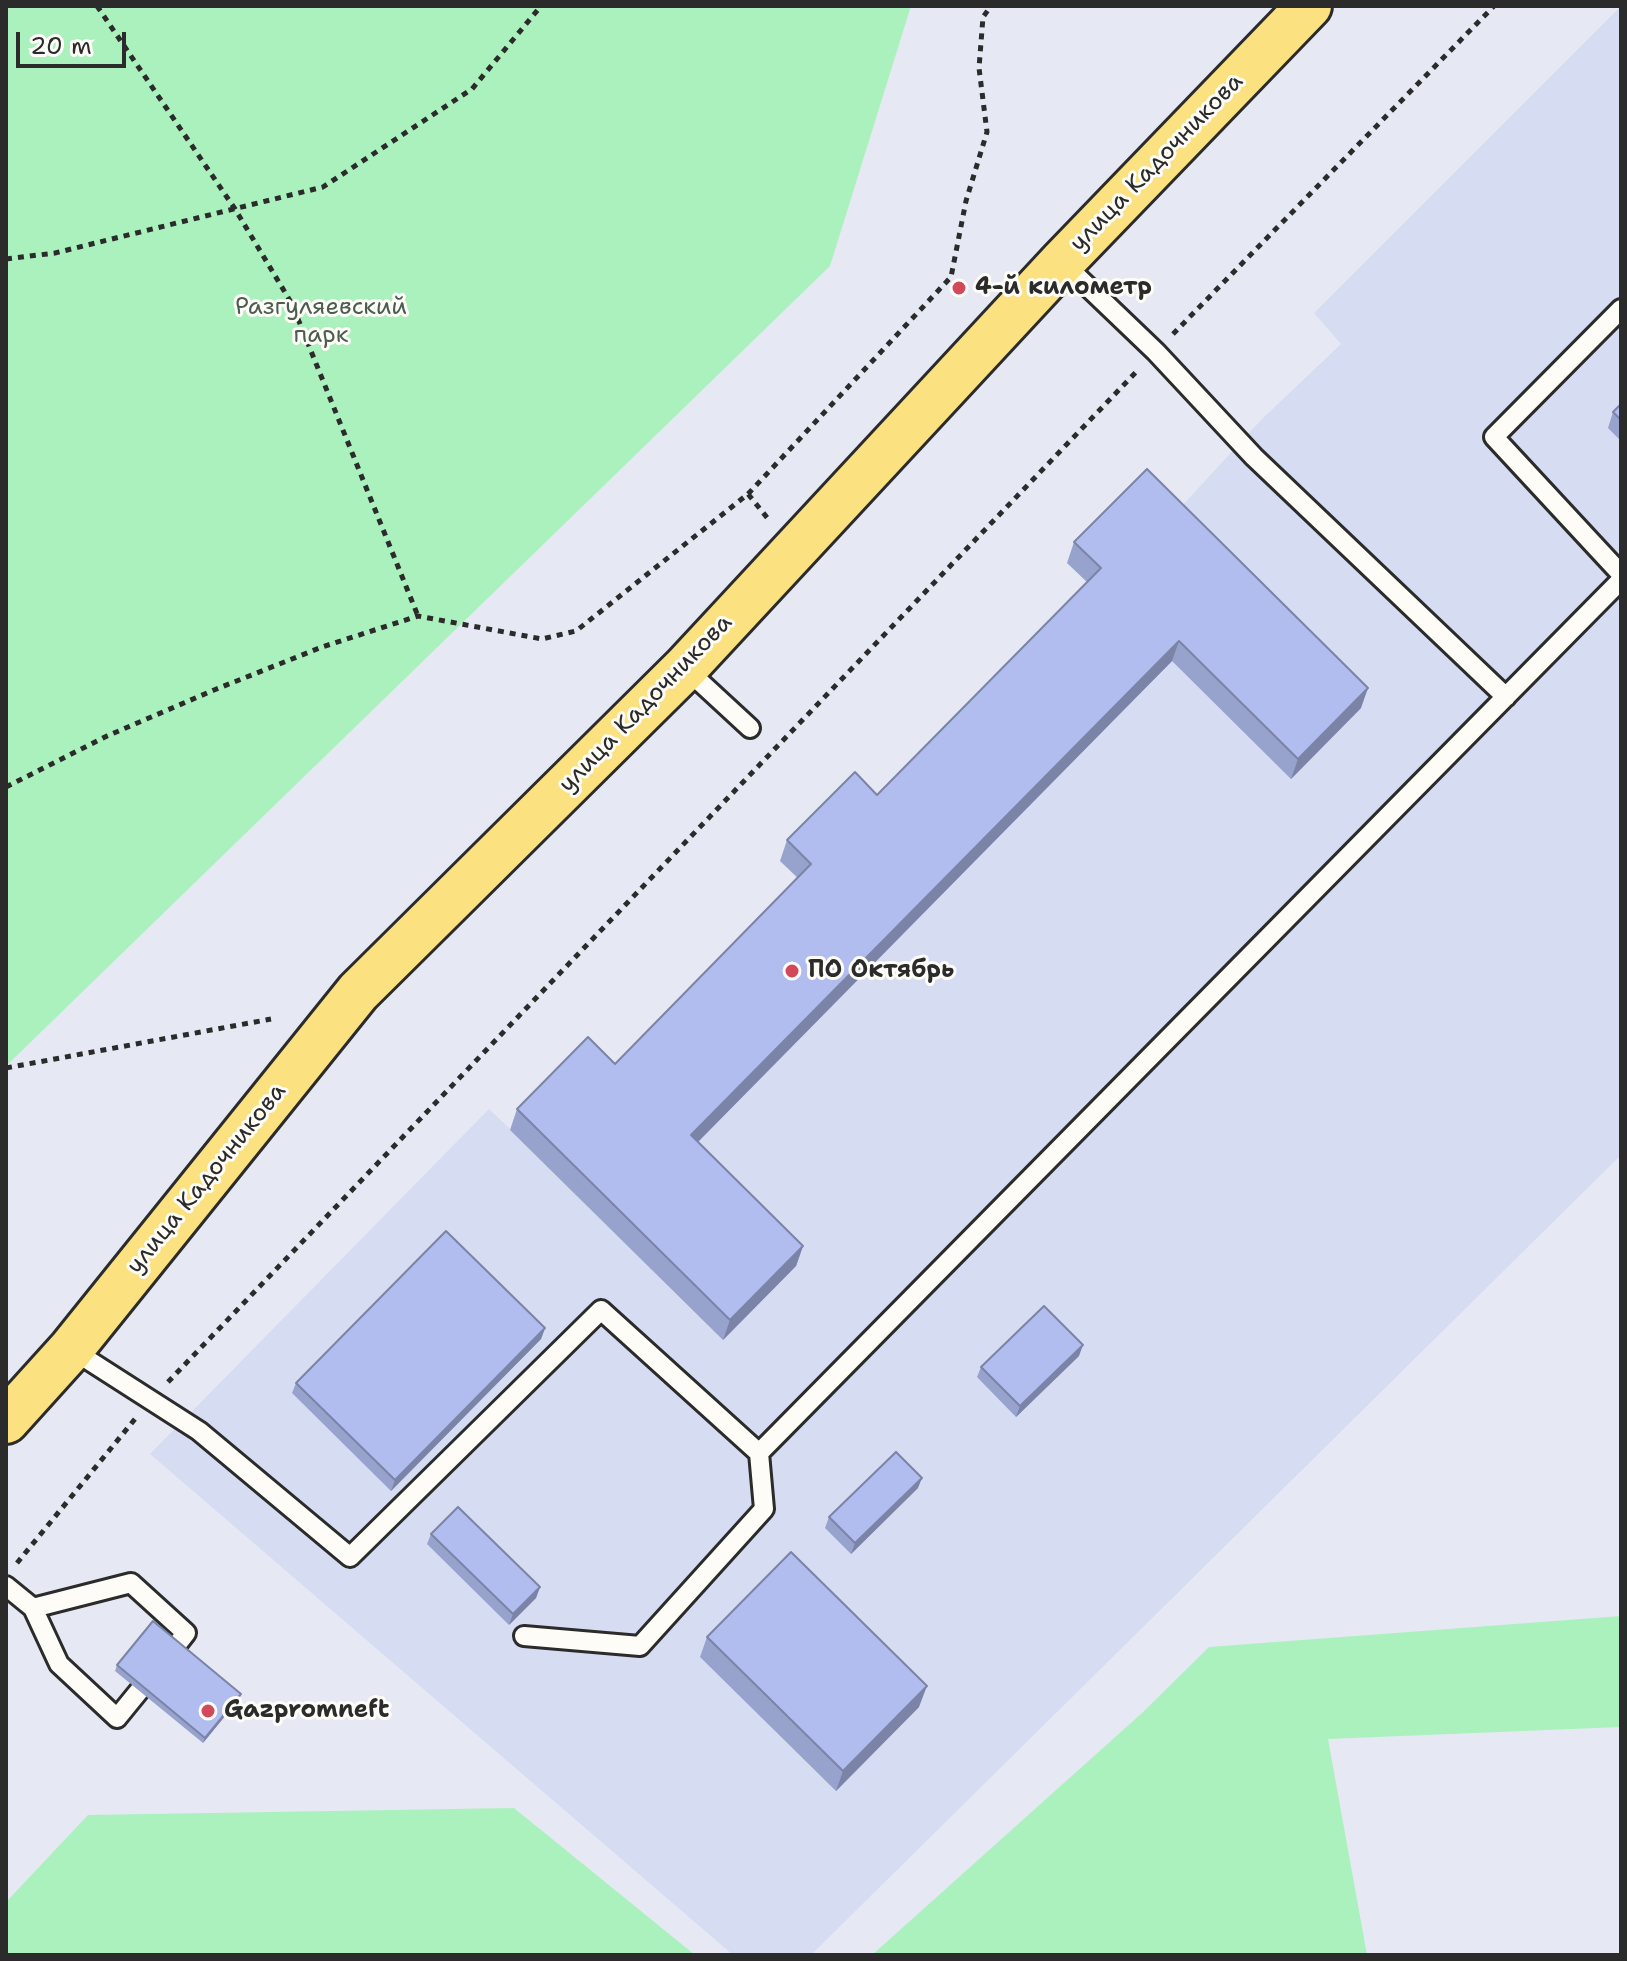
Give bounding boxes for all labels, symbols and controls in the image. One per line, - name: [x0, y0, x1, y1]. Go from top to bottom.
- scale bar: [20, 16, 130, 66]
- text: 20 m: [30, 30, 92, 62]
- street label: улица Кадочникова: [1064, 68, 1250, 258]
- place label: 4-й километр: [975, 274, 1152, 302]
- marker: 4-й километр: [950, 279, 968, 297]
- park label: Разгуляевский парк: [235, 294, 407, 350]
- street label: улица Кадочникова: [553, 609, 739, 799]
- place label: ПО Октябрь: [808, 957, 954, 985]
- marker: ПО Октябрь: [783, 962, 801, 980]
- street label: улица Кадочникова: [121, 1078, 293, 1280]
- place label: Gazpromneft: [224, 1697, 389, 1725]
- marker: Gazpromneft: [199, 1702, 217, 1720]

